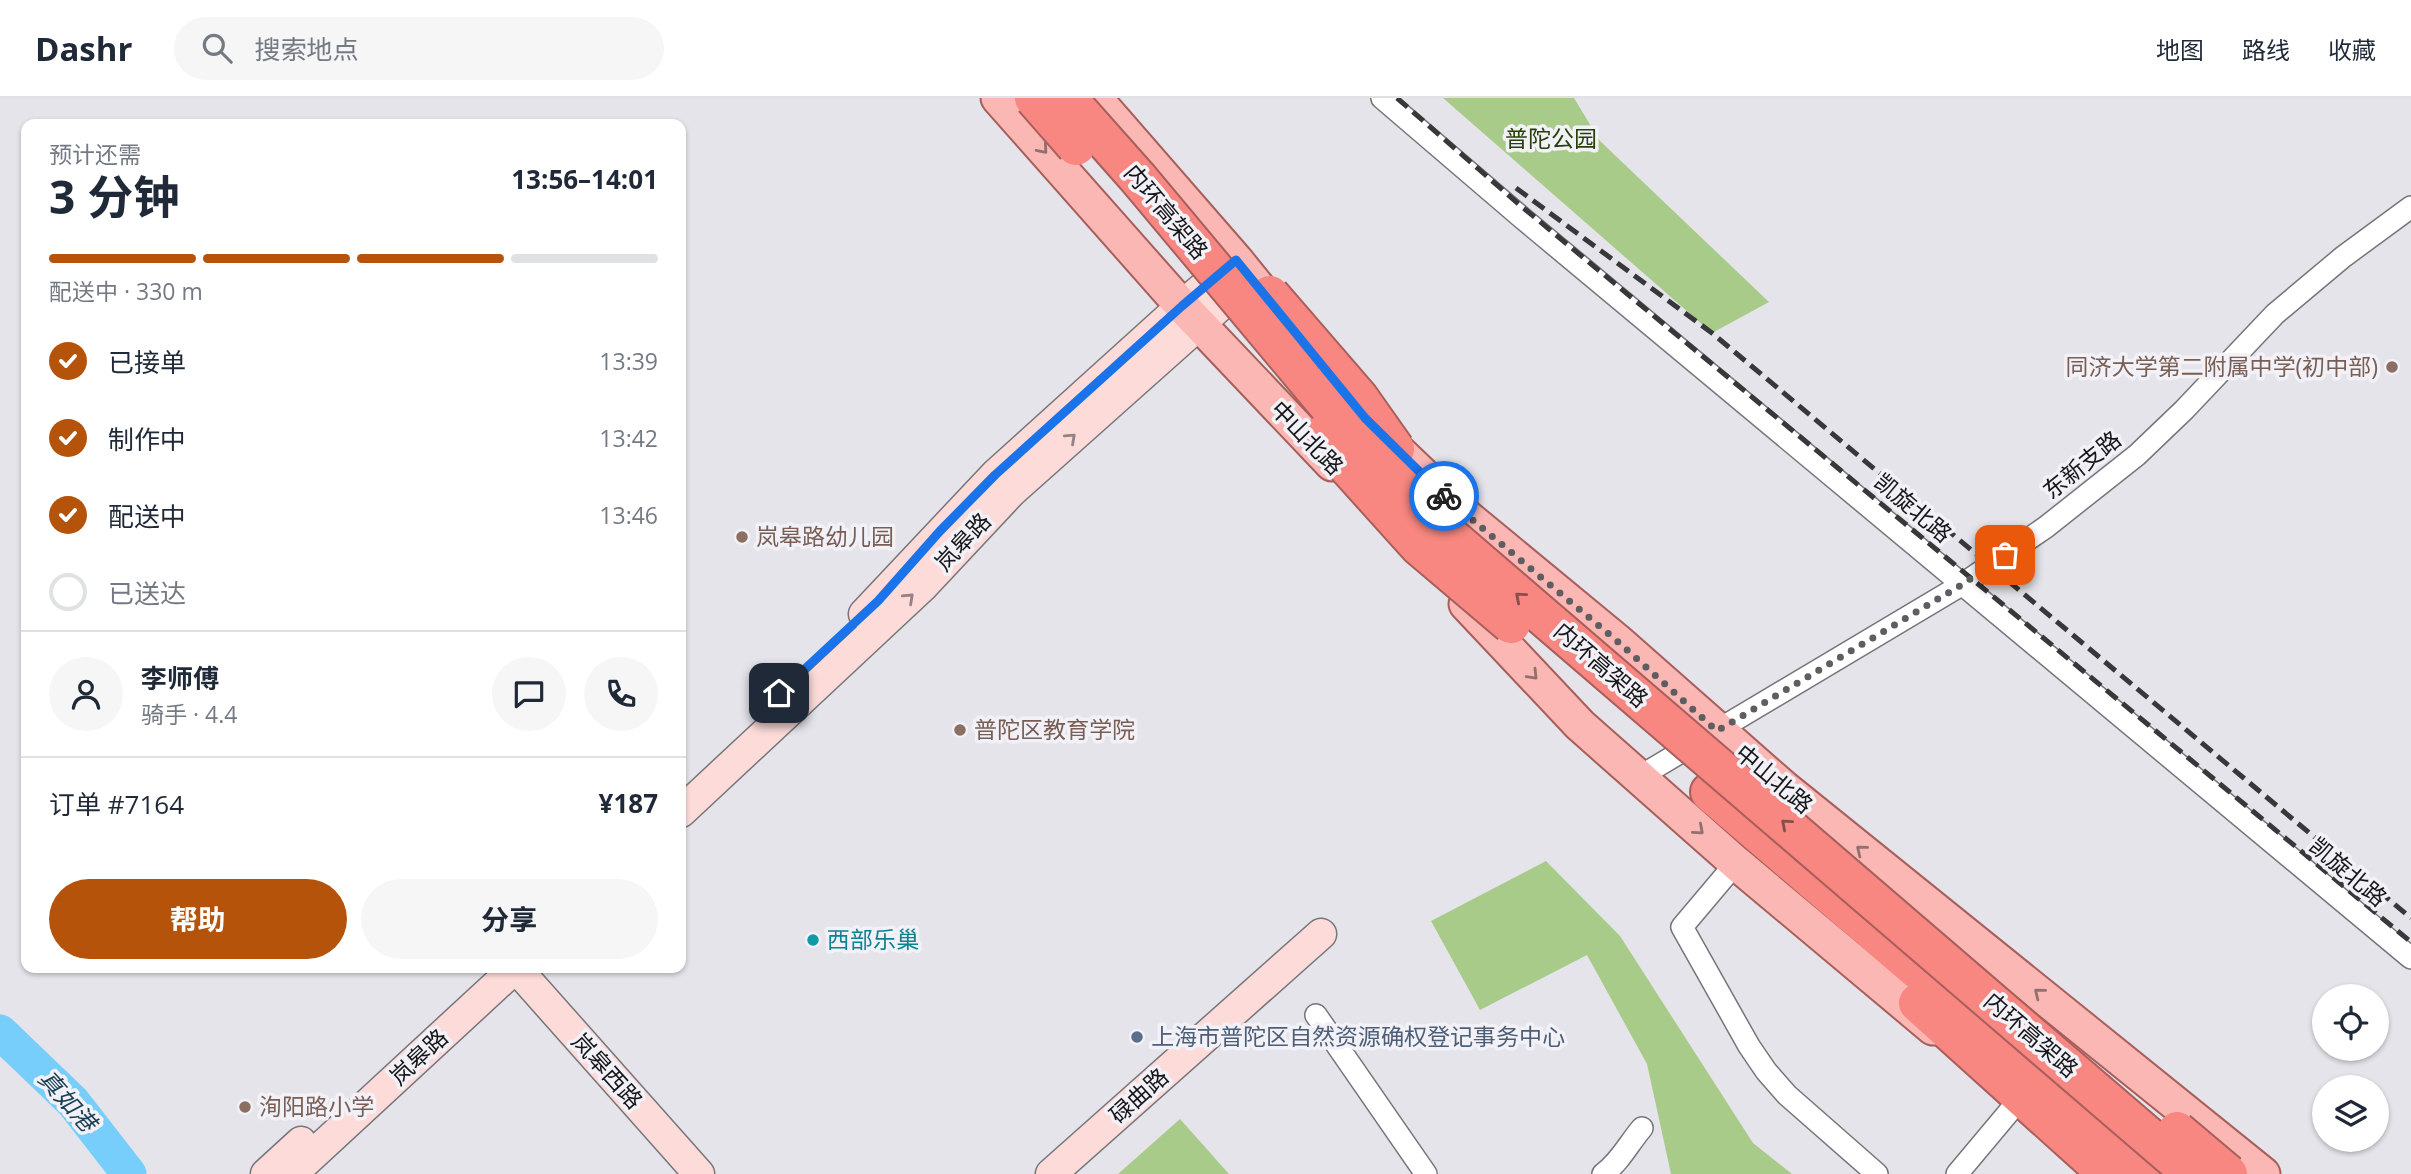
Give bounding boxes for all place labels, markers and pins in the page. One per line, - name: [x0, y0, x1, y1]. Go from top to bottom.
- place label: 同济大学第二附属中学(初中部): [2065, 350, 2378, 382]
- marker: 同济大学第二附属中学(初中部): [2384, 359, 2400, 375]
- place label: 岚皋路幼儿园: [756, 520, 894, 552]
- pin: [1975, 525, 2035, 585]
- marker: 岚皋路幼儿园: [734, 529, 750, 545]
- pin: [749, 663, 809, 723]
- place label: 普陀区教育学院: [974, 713, 1135, 745]
- marker: 普陀区教育学院: [952, 722, 968, 738]
- place label: 西部乐巢: [827, 923, 919, 955]
- marker: 西部乐巢: [805, 932, 821, 948]
- place label: 上海市普陀区自然资源确权登记事务中心: [1151, 1020, 1565, 1052]
- marker: 上海市普陀区自然资源确权登记事务中心: [1129, 1029, 1145, 1045]
- place label: 洵阳路小学: [259, 1090, 374, 1122]
- marker: 洵阳路小学: [237, 1099, 253, 1115]

